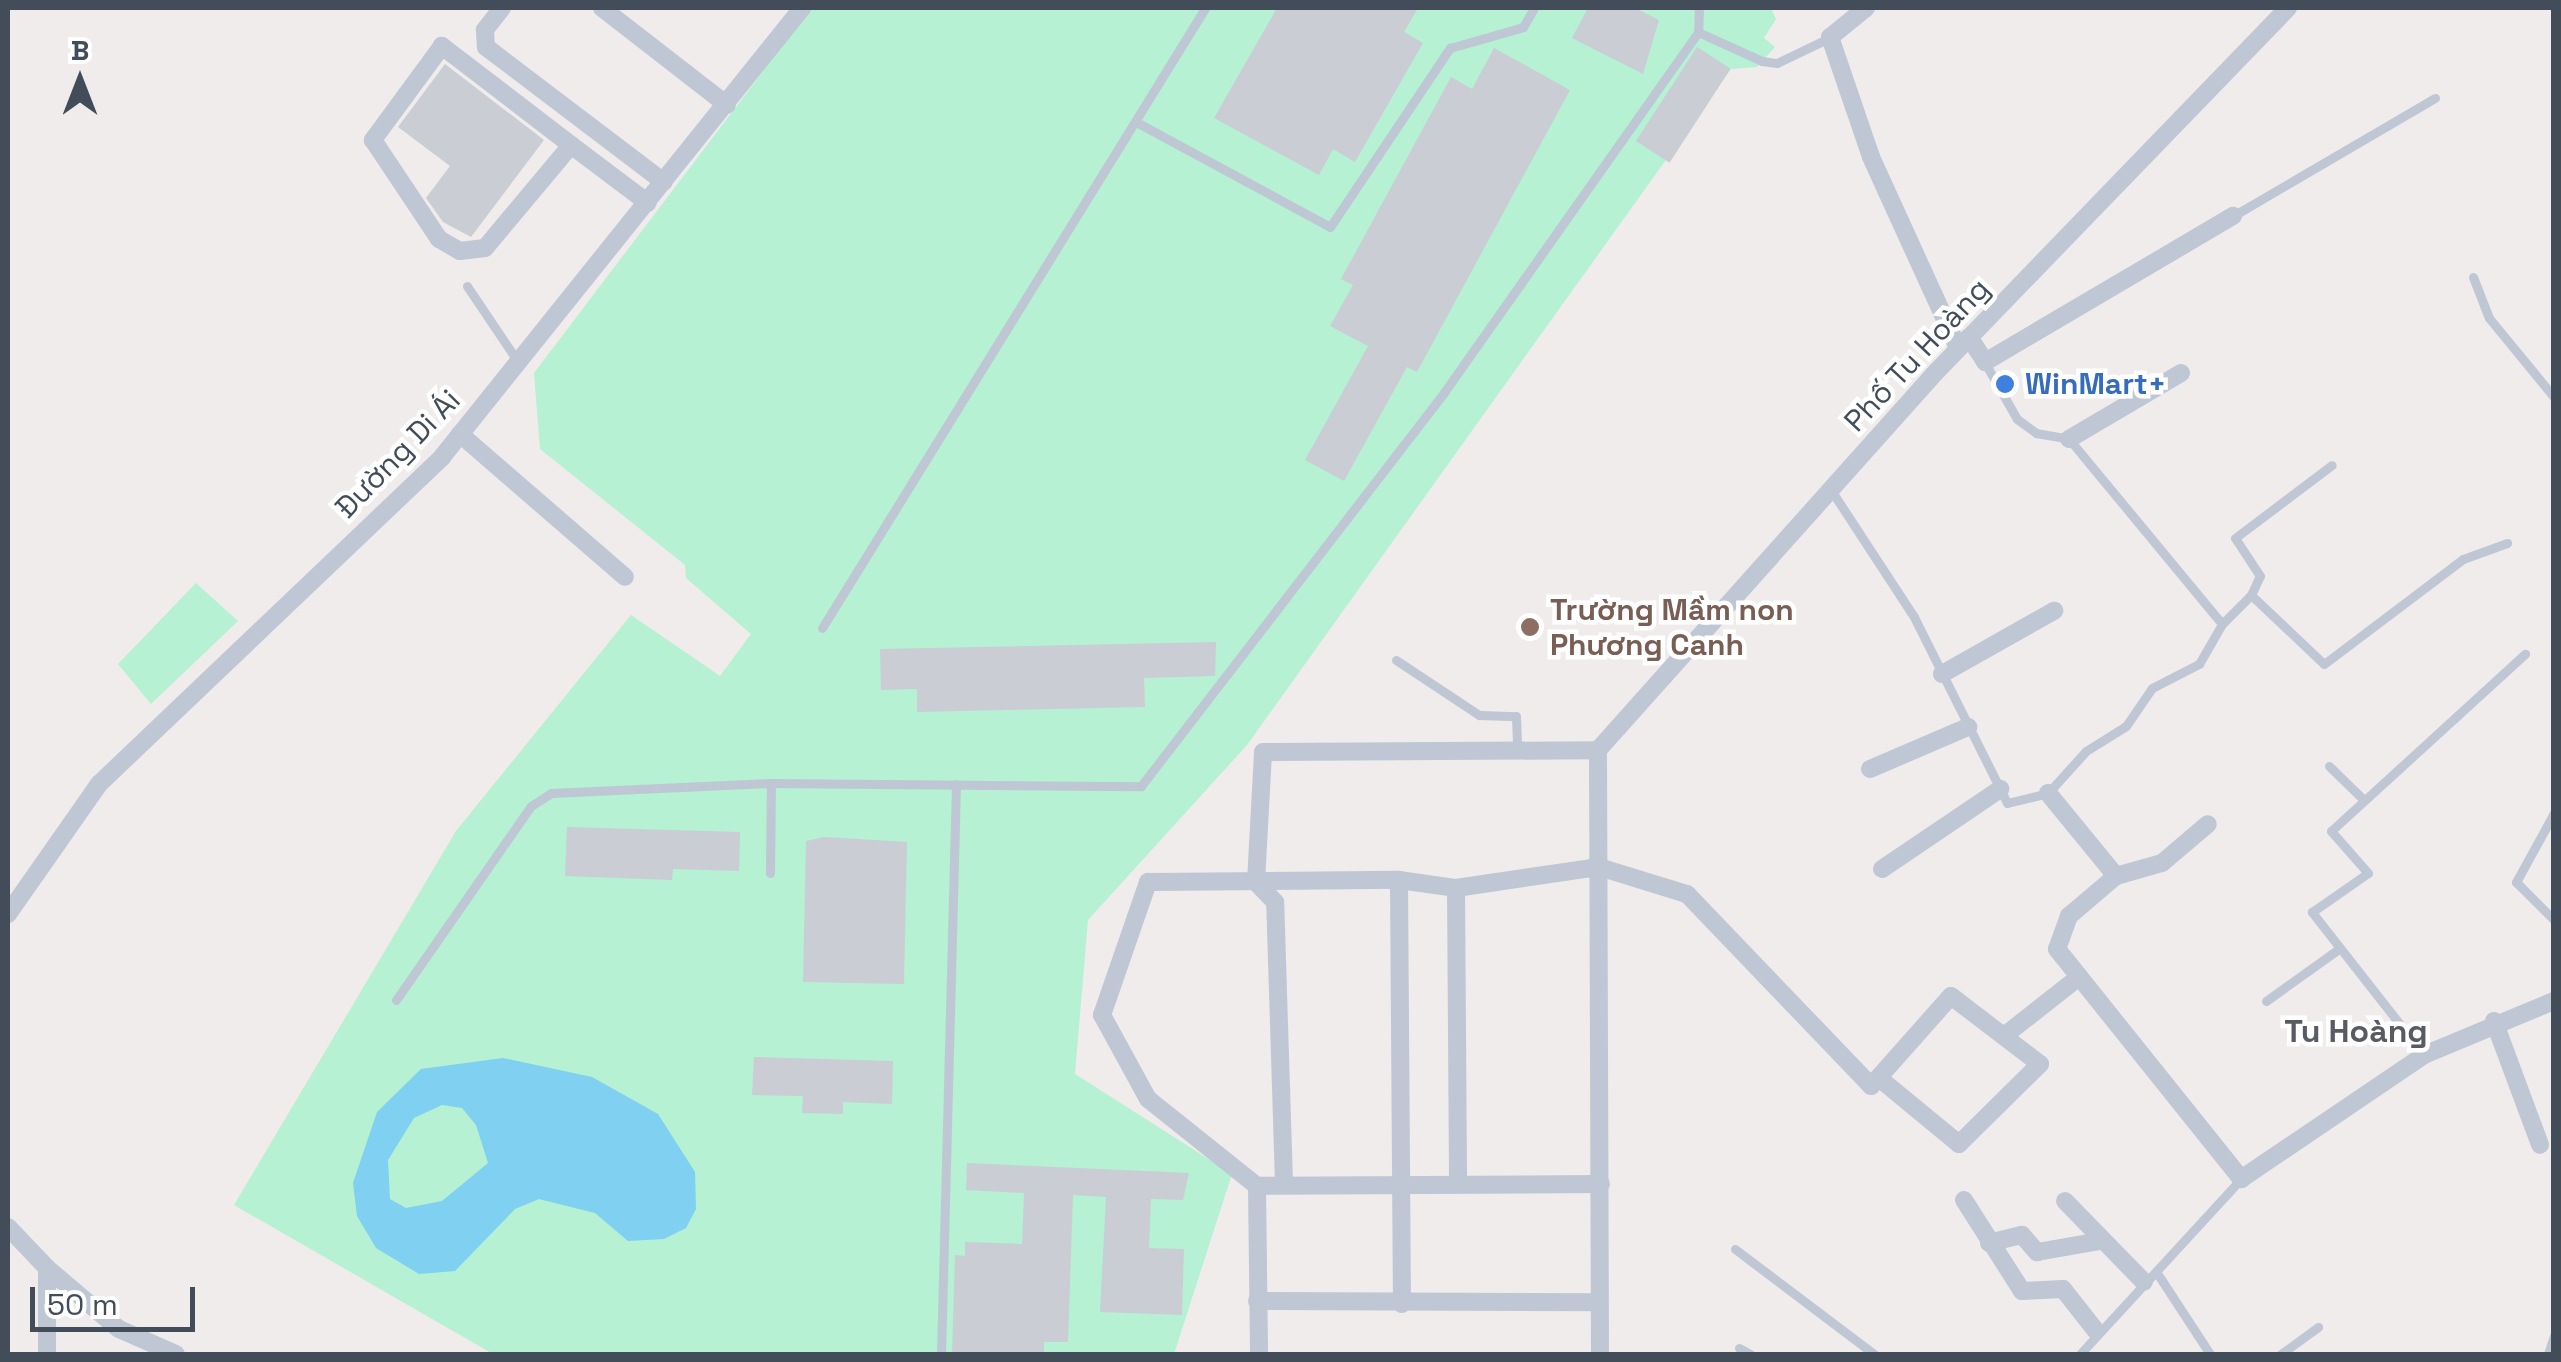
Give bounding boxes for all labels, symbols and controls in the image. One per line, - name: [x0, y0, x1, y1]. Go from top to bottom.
- north arrow: [30, 30, 130, 130]
- text: B: [71, 32, 89, 68]
- street label: Phố Tu Hoàng: [1837, 271, 1997, 439]
- place label: WinMart+: [2025, 366, 2166, 402]
- marker: WinMart+: [1994, 373, 2016, 395]
- street label: Đường Di Ái: [328, 382, 468, 526]
- place label: Trường Mầm non Phương Canh: [1550, 592, 1794, 662]
- marker: Trường Mầm non Phương Canh: [1519, 616, 1541, 638]
- district label: Tu Hoàng: [2284, 1012, 2428, 1050]
- scale bar: [35, 1267, 200, 1329]
- text: 50 m: [47, 1285, 118, 1324]

